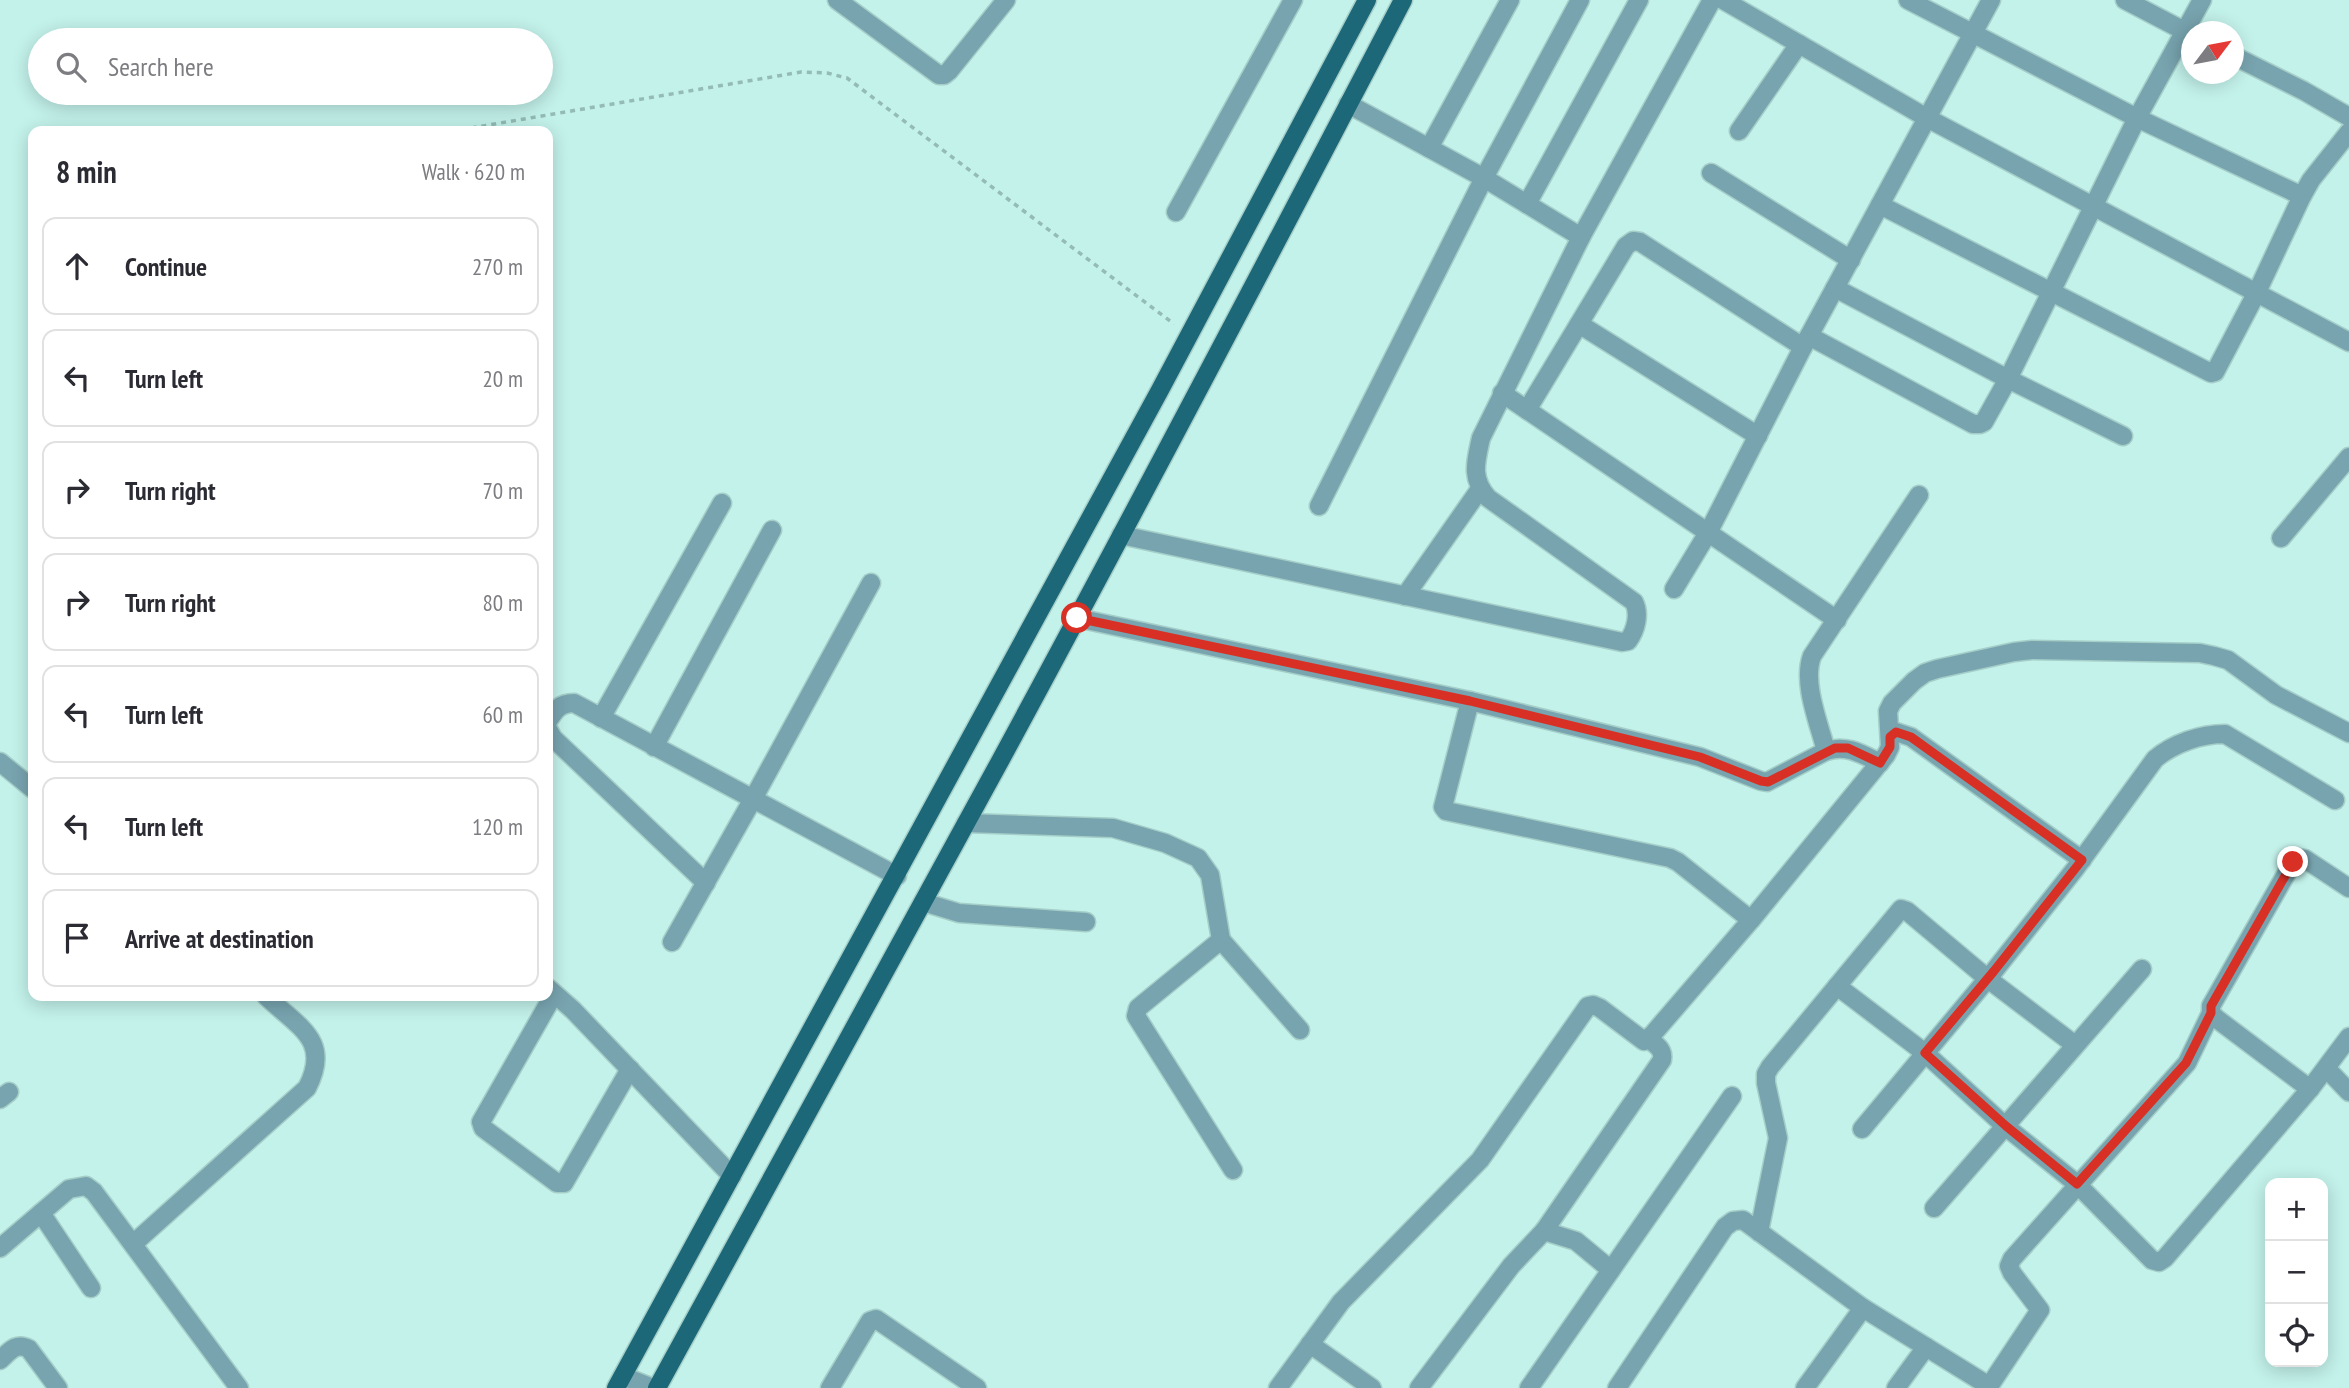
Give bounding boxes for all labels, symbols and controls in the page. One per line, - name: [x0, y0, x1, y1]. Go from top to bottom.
- north arrow: [2181, 21, 2244, 84]
- search box: [28, 28, 553, 105]
- icon: search: [52, 48, 90, 86]
- text: Search here: [108, 50, 214, 83]
- text: 8 min: [56, 152, 117, 191]
- text: Walk · 620 m: [422, 157, 525, 186]
- icon: ahead: [58, 247, 96, 285]
- text: Continue: [125, 250, 207, 283]
- text: 270 m: [472, 252, 523, 281]
- icon: left: [58, 359, 96, 397]
- text: Turn left: [125, 362, 203, 395]
- text: 20 m: [482, 364, 523, 393]
- icon: right: [58, 471, 96, 509]
- text: Turn right: [125, 474, 216, 507]
- text: 70 m: [482, 476, 523, 505]
- icon: right: [58, 583, 96, 621]
- text: Turn right: [125, 586, 216, 619]
- text: 80 m: [482, 588, 523, 617]
- route start: [1061, 602, 1092, 633]
- icon: left: [58, 695, 96, 733]
- text: Turn left: [125, 698, 203, 731]
- text: 60 m: [482, 700, 523, 729]
- icon: left: [58, 807, 96, 845]
- text: Turn left: [125, 810, 203, 843]
- text: 120 m: [472, 812, 523, 841]
- route end: [2277, 846, 2308, 877]
- icon: arrive: [58, 919, 96, 957]
- text: Arrive at destination: [125, 922, 314, 955]
- map controls: [2265, 1178, 2328, 1367]
- button: +: [2265, 1178, 2328, 1241]
- button: −: [2265, 1241, 2328, 1304]
- button: locate: [2265, 1304, 2328, 1367]

